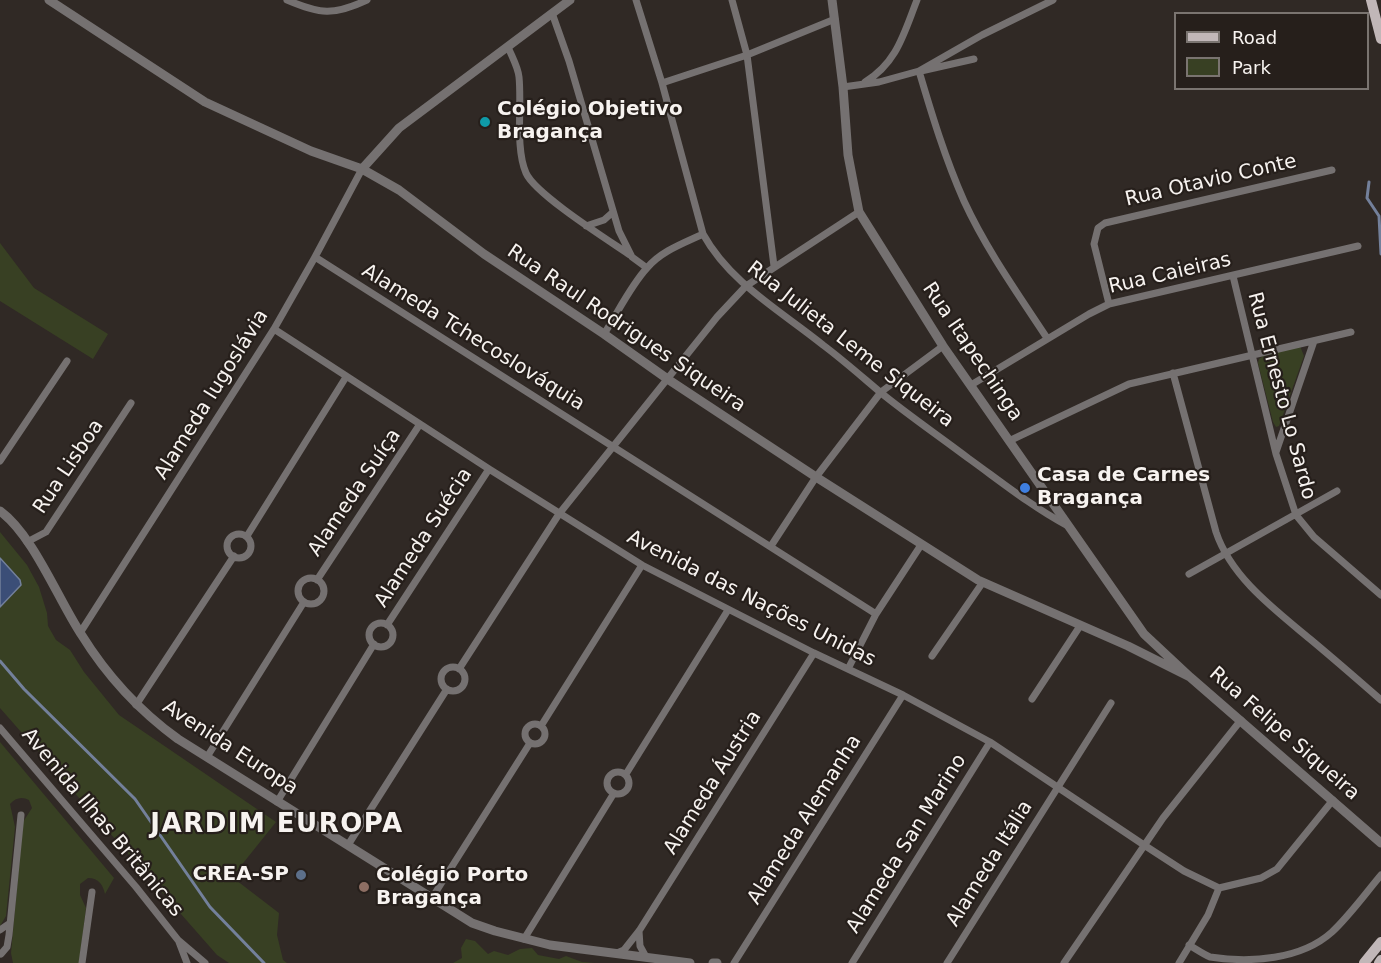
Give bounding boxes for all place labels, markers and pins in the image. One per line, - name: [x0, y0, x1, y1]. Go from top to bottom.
- place label: Colégio Objetivo Bragança: [497, 98, 683, 145]
- marker: Colégio Objetivo Bragança: [478, 115, 492, 129]
- place label: Casa de Carnes Bragança: [1037, 464, 1210, 511]
- marker: Casa de Carnes Bragança: [1018, 481, 1032, 495]
- place label: CREA-SP: [192, 863, 289, 887]
- place label: Colégio Porto Bragança: [376, 864, 528, 911]
- marker: CREA-SP: [294, 868, 308, 882]
- marker: Colégio Porto Bragança: [357, 880, 371, 894]

